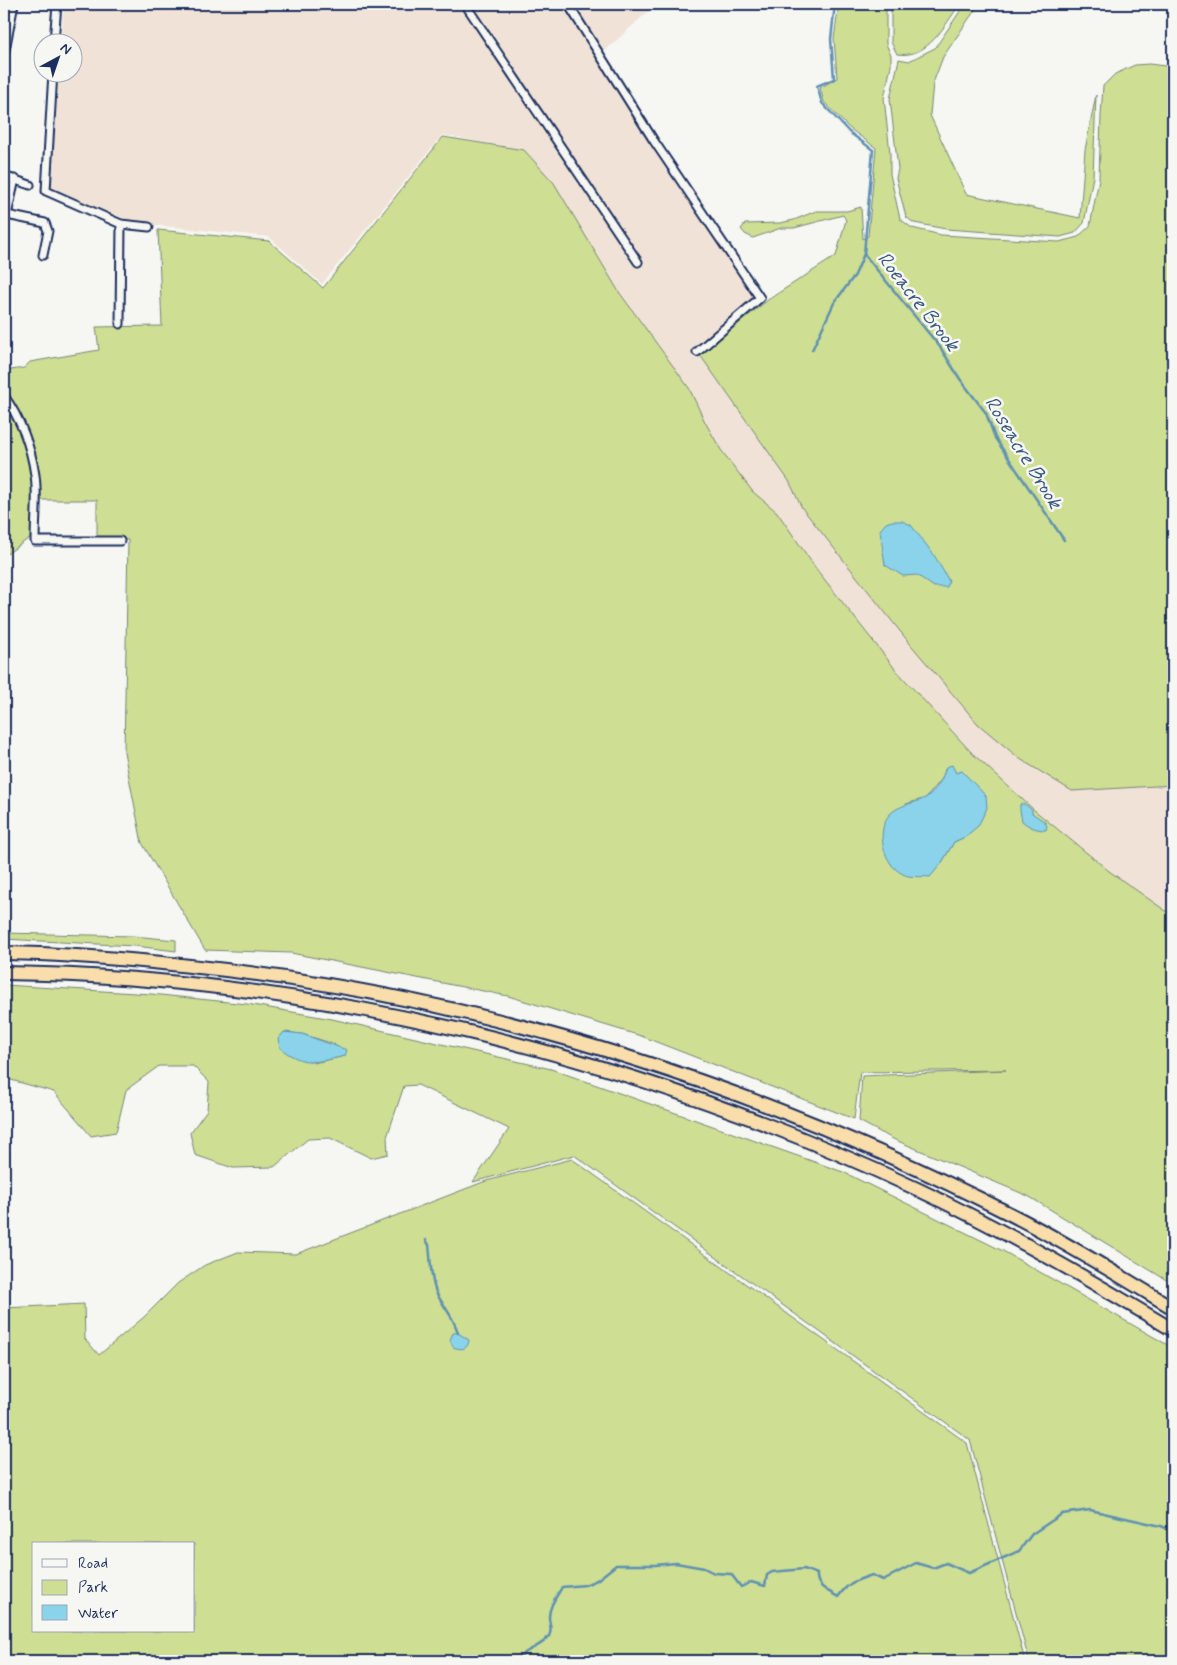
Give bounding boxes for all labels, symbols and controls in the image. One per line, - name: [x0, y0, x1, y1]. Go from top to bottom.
- north arrow: [32, 32, 82, 82]
- text: N: [56, 39, 75, 59]
- water label: Roeacre Brook: [870, 247, 966, 359]
- water label: Roseacre Brook: [977, 391, 1069, 516]
- legend: [32, 1542, 195, 1632]
- text: Road: [78, 1554, 108, 1574]
- text: Park: [78, 1578, 108, 1598]
- text: Water: [78, 1604, 118, 1624]

